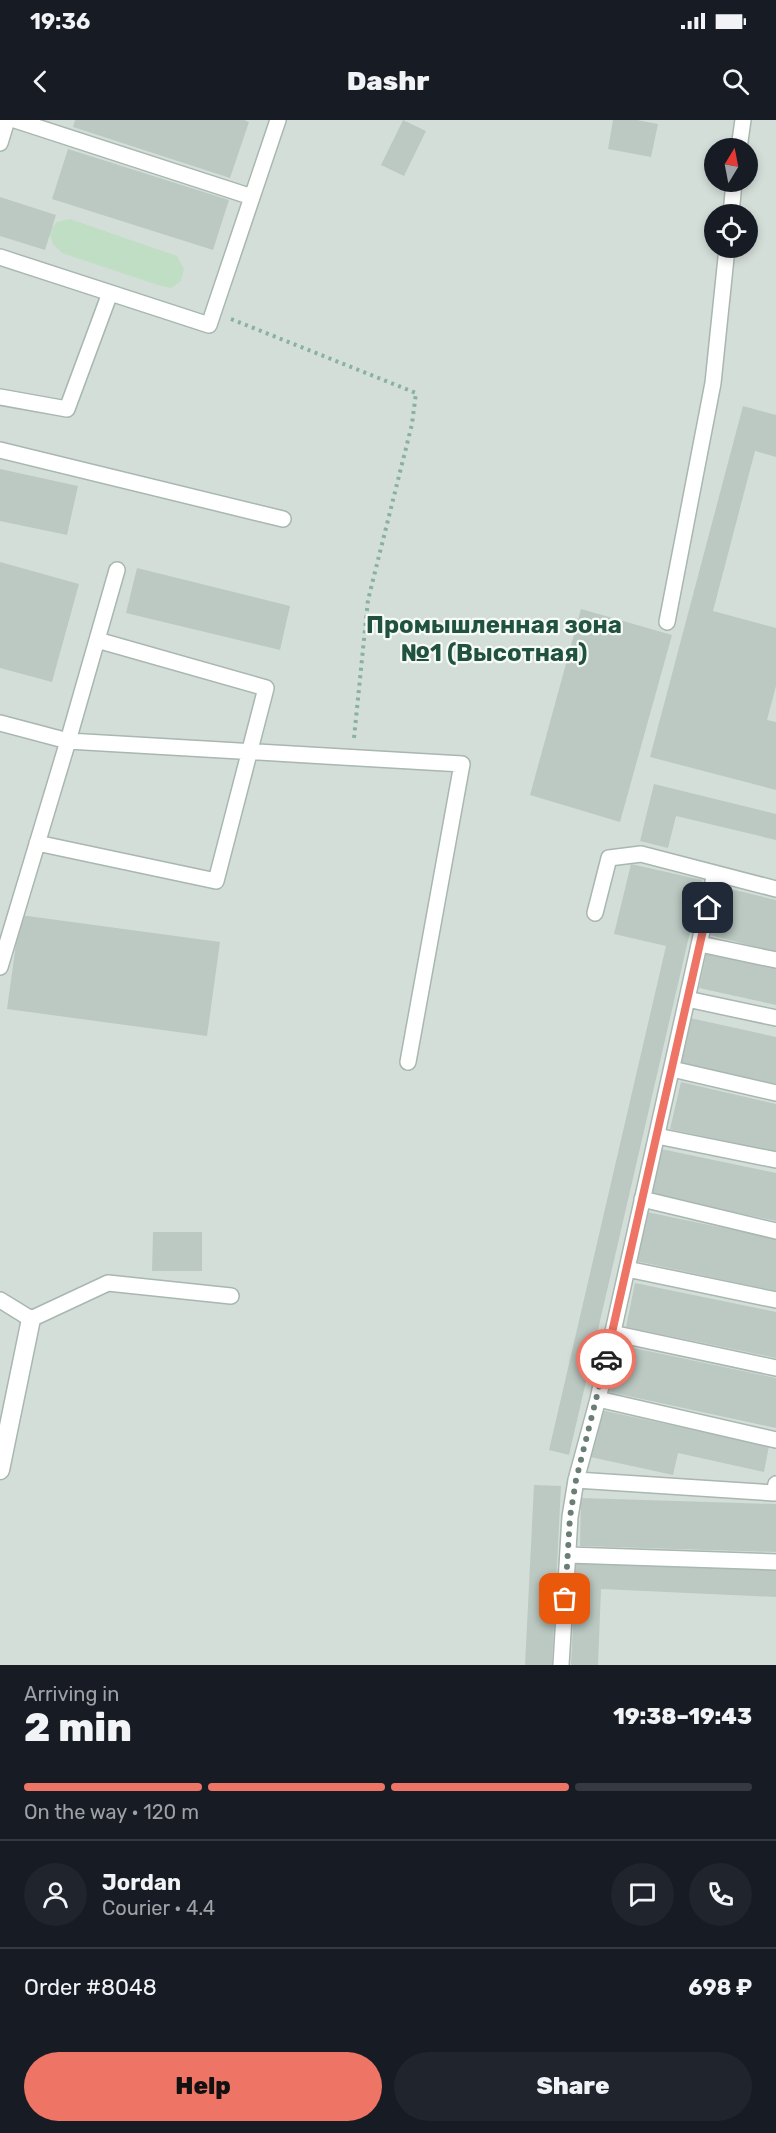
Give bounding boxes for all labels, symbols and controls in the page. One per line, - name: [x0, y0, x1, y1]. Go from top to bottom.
- text: 19:36: [30, 8, 90, 35]
- icon: back: [24, 65, 57, 98]
- text: Dashr: [347, 65, 429, 97]
- icon: search: [719, 65, 752, 98]
- north arrow: [704, 138, 758, 192]
- map controls: [704, 138, 758, 258]
- button: locate: [704, 204, 758, 258]
- district label: Промышленная зона №1 (Высотная): [366, 611, 622, 667]
- pin: [682, 882, 733, 933]
- icon: home: [691, 891, 724, 924]
- courier: [576, 1329, 636, 1389]
- icon: car: [590, 1343, 623, 1376]
- pin: [539, 1573, 590, 1624]
- icon: bag: [548, 1582, 581, 1615]
- text: Arriving in: [24, 1682, 119, 1706]
- text: 19:38–19:43: [613, 1703, 752, 1730]
- text: 2 min: [24, 1705, 132, 1751]
- text: On the way · 120 m: [24, 1800, 199, 1824]
- button: person: [24, 1863, 87, 1926]
- button: chat: [611, 1863, 674, 1926]
- button: phone: [689, 1863, 752, 1926]
- text: Jordan: [102, 1869, 181, 1896]
- text: Courier · 4.4: [102, 1896, 215, 1920]
- text: Order #8048: [24, 1974, 157, 2001]
- text: 698 ₽: [688, 1974, 752, 2001]
- button: Help: [24, 2052, 382, 2121]
- button: Share: [394, 2052, 752, 2121]

